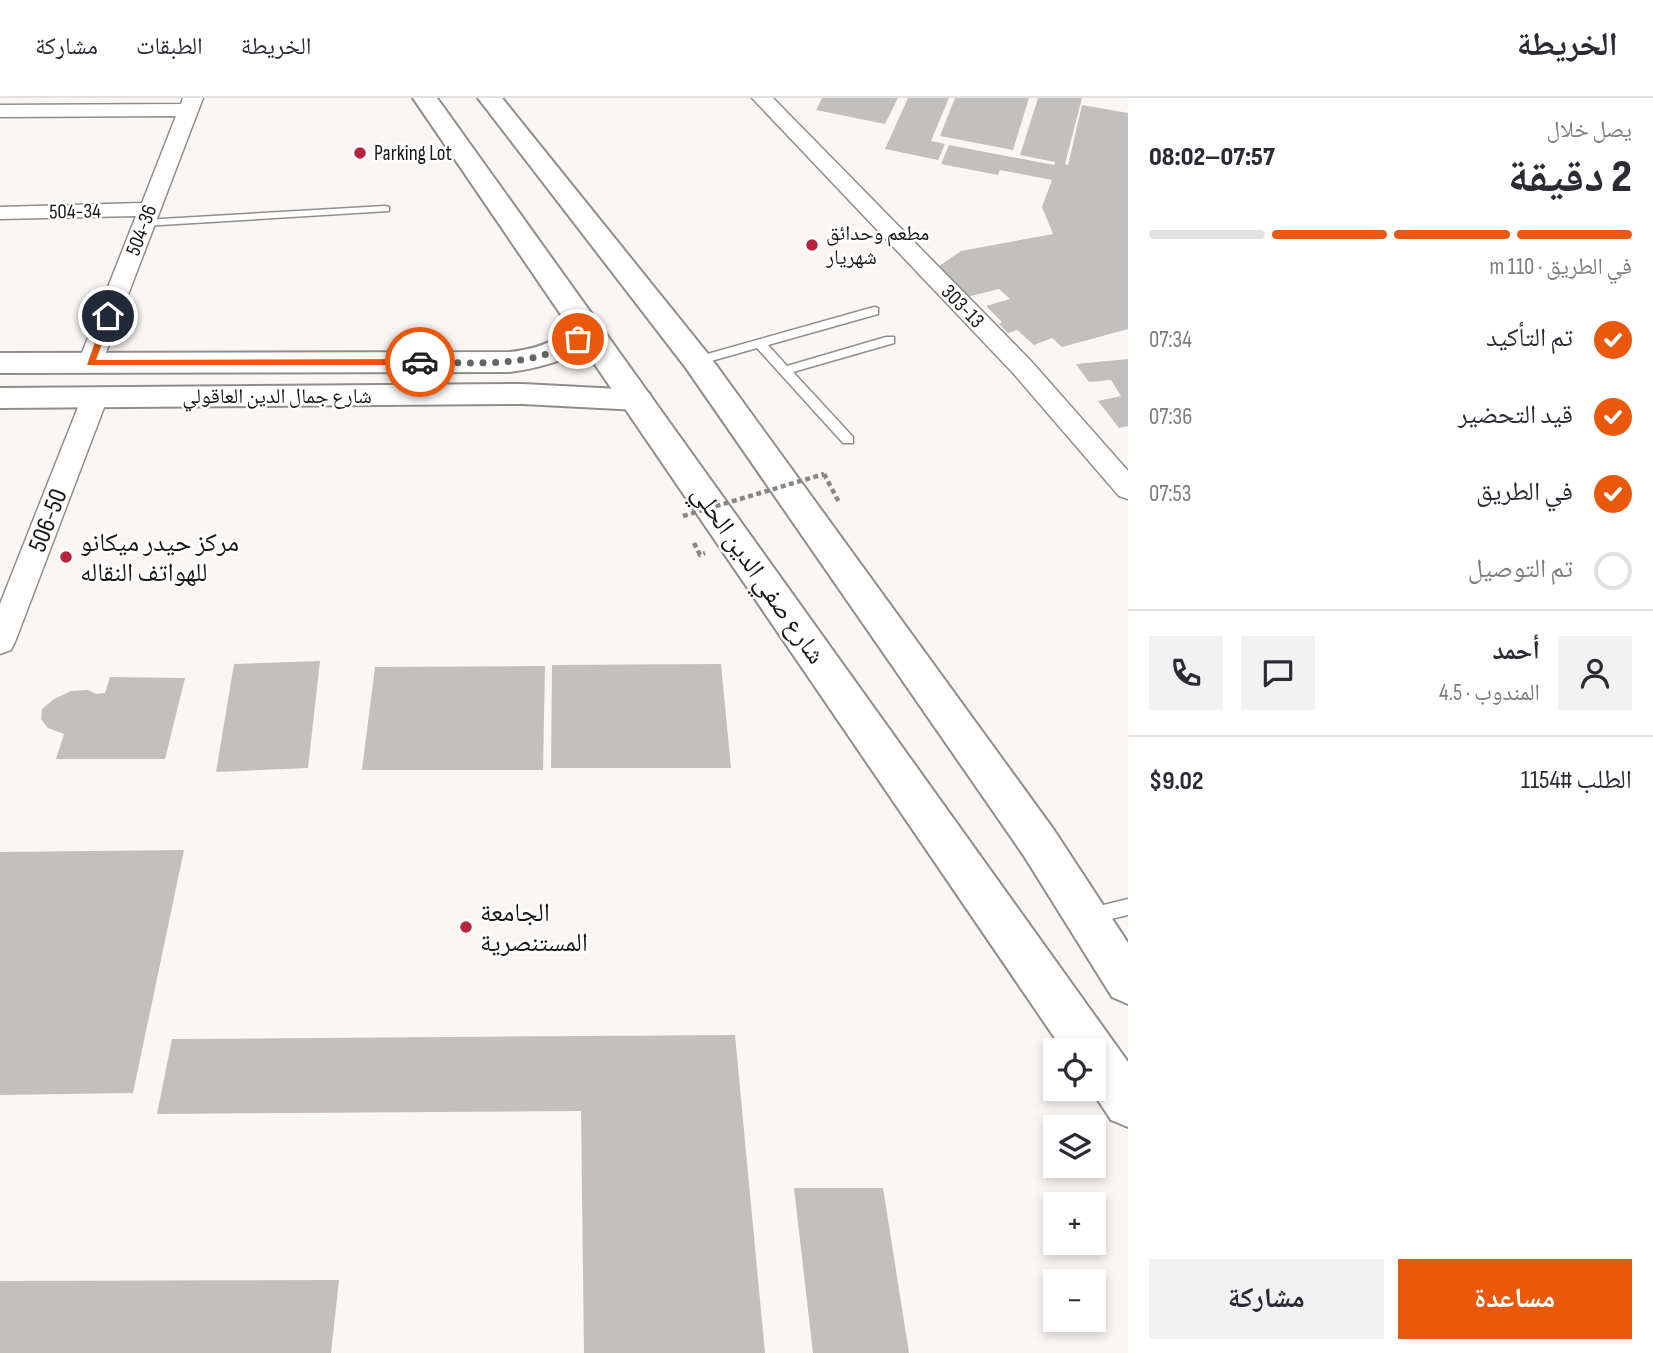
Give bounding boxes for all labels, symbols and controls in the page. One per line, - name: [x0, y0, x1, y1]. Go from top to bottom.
- text: الخريطة: [1517, 25, 1618, 65]
- text: مشاركة: [35, 32, 98, 61]
- text: الطبقات: [136, 32, 203, 61]
- text: الخريطة: [241, 32, 311, 61]
- text: يصل خلال: [1547, 116, 1632, 144]
- place label: Parking Lot: [374, 141, 452, 166]
- text: 07:57–08:02: [1149, 142, 1275, 173]
- marker: Parking Lot: [352, 145, 368, 161]
- text: 2 دقيقة: [1508, 150, 1632, 205]
- street label: 504-34: [49, 199, 101, 224]
- street label: 504-36: [120, 201, 163, 259]
- place label: مطعم وحدائق شهريار: [825, 221, 929, 270]
- marker: مطعم وحدائق شهريار: [804, 237, 820, 253]
- text: في الطريق · 110 m: [1489, 253, 1632, 281]
- street label: 303-13: [936, 279, 989, 333]
- pin: [78, 286, 138, 346]
- icon: home: [89, 297, 127, 335]
- pin: [548, 309, 608, 369]
- icon: bag: [559, 320, 597, 358]
- icon: check: [1594, 321, 1632, 359]
- text: تم التأكيد: [1486, 323, 1573, 354]
- text: 07:34: [1149, 326, 1192, 354]
- courier: [385, 327, 455, 397]
- icon: car: [401, 343, 439, 381]
- street label: شارع جمال الدين العاقولي: [182, 384, 372, 412]
- icon: check: [1594, 398, 1632, 436]
- text: قيد التحضير: [1458, 400, 1573, 431]
- text: 07:36: [1149, 403, 1192, 431]
- icon: check: [1594, 475, 1632, 513]
- text: في الطريق: [1476, 477, 1573, 508]
- street label: شارع صفي الدين الحلي: [681, 479, 831, 672]
- text: 07:53: [1149, 480, 1191, 508]
- street label: 506-50: [22, 485, 75, 556]
- place label: مركز حيدر ميكانو للهواتف النقاله: [80, 528, 239, 589]
- marker: مركز حيدر ميكانو للهواتف النقاله: [58, 549, 74, 565]
- text: تم التوصيل: [1468, 554, 1573, 585]
- button: phone: [1149, 636, 1223, 710]
- button: chat: [1241, 636, 1315, 710]
- text: أحمد: [1492, 636, 1540, 667]
- button: person: [1558, 636, 1632, 710]
- text: المندوب · 4.5: [1439, 679, 1540, 707]
- text: الطلب #1154: [1521, 765, 1632, 796]
- text: $9.02: [1149, 766, 1203, 797]
- place label: الجامعة المستنصرية: [480, 898, 588, 959]
- marker: الجامعة المستنصرية: [458, 919, 474, 935]
- map controls: [1043, 1038, 1106, 1332]
- button: locate: [1043, 1038, 1106, 1101]
- button: layers: [1043, 1115, 1106, 1178]
- button: +: [1043, 1192, 1106, 1255]
- button: مشاركة: [1149, 1259, 1384, 1339]
- button: مساعدة: [1398, 1259, 1632, 1339]
- button: −: [1043, 1269, 1106, 1332]

